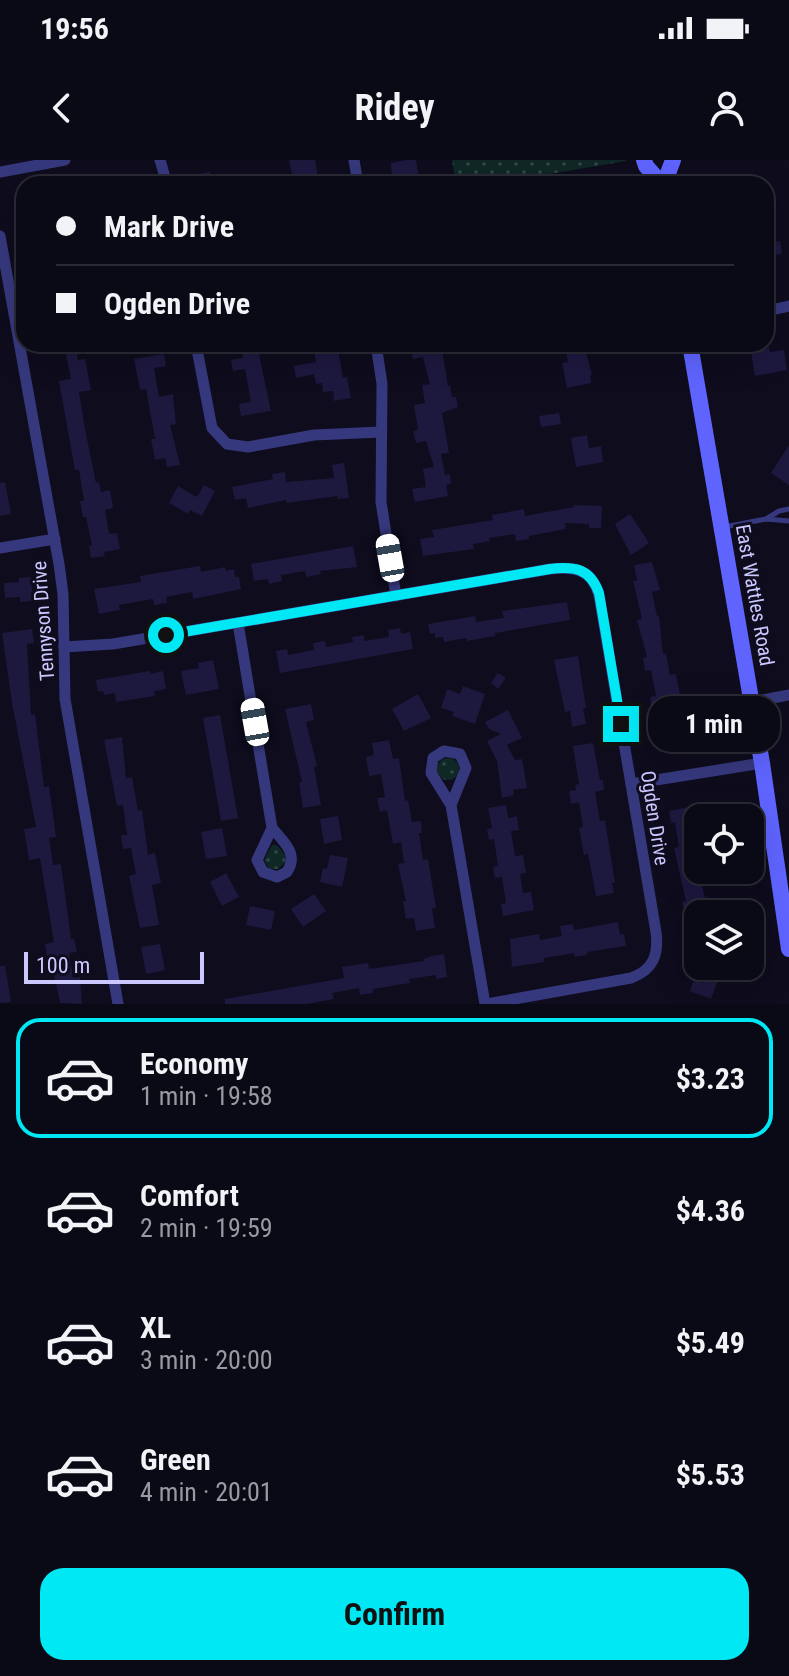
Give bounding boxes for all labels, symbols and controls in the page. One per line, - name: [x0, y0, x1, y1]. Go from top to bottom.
- text: 19:56: [40, 11, 109, 46]
- icon: back: [40, 86, 84, 130]
- icon: person: [705, 86, 749, 130]
- text: Ridey: [355, 87, 434, 129]
- text: Mark Drive: [104, 209, 234, 244]
- text: Ogden Drive: [104, 286, 250, 321]
- street label: East Wattles Road: [731, 522, 779, 668]
- car: [374, 532, 406, 584]
- street label: Tennyson Drive: [27, 560, 59, 682]
- route start: [148, 617, 184, 653]
- car: [239, 696, 271, 748]
- callout: 1 min: [649, 696, 781, 752]
- route end: [603, 706, 639, 742]
- text: 1 min: [685, 709, 743, 739]
- street label: Ogden Drive: [636, 769, 674, 867]
- map controls: [684, 804, 764, 980]
- button: locate: [684, 804, 764, 884]
- button: layers: [684, 900, 764, 980]
- scale bar: [24, 948, 204, 984]
- text: 100 m: [36, 953, 90, 978]
- icon: car: [44, 1042, 116, 1114]
- text: Economy: [140, 1046, 248, 1081]
- text: $3.23: [676, 1061, 745, 1096]
- text: 1 min · 19:58: [140, 1081, 273, 1111]
- icon: car: [44, 1174, 116, 1246]
- text: Comfort: [140, 1178, 239, 1213]
- text: $4.36: [676, 1193, 745, 1228]
- text: 2 min · 19:59: [140, 1213, 273, 1243]
- icon: car: [44, 1306, 116, 1378]
- text: XL: [140, 1310, 171, 1345]
- text: $5.49: [676, 1325, 745, 1360]
- text: 3 min · 20:00: [140, 1345, 273, 1375]
- icon: car: [44, 1438, 116, 1510]
- text: Green: [140, 1442, 211, 1477]
- text: $5.53: [676, 1457, 745, 1492]
- text: 4 min · 20:01: [140, 1477, 273, 1507]
- button: Confirm: [40, 1568, 749, 1660]

